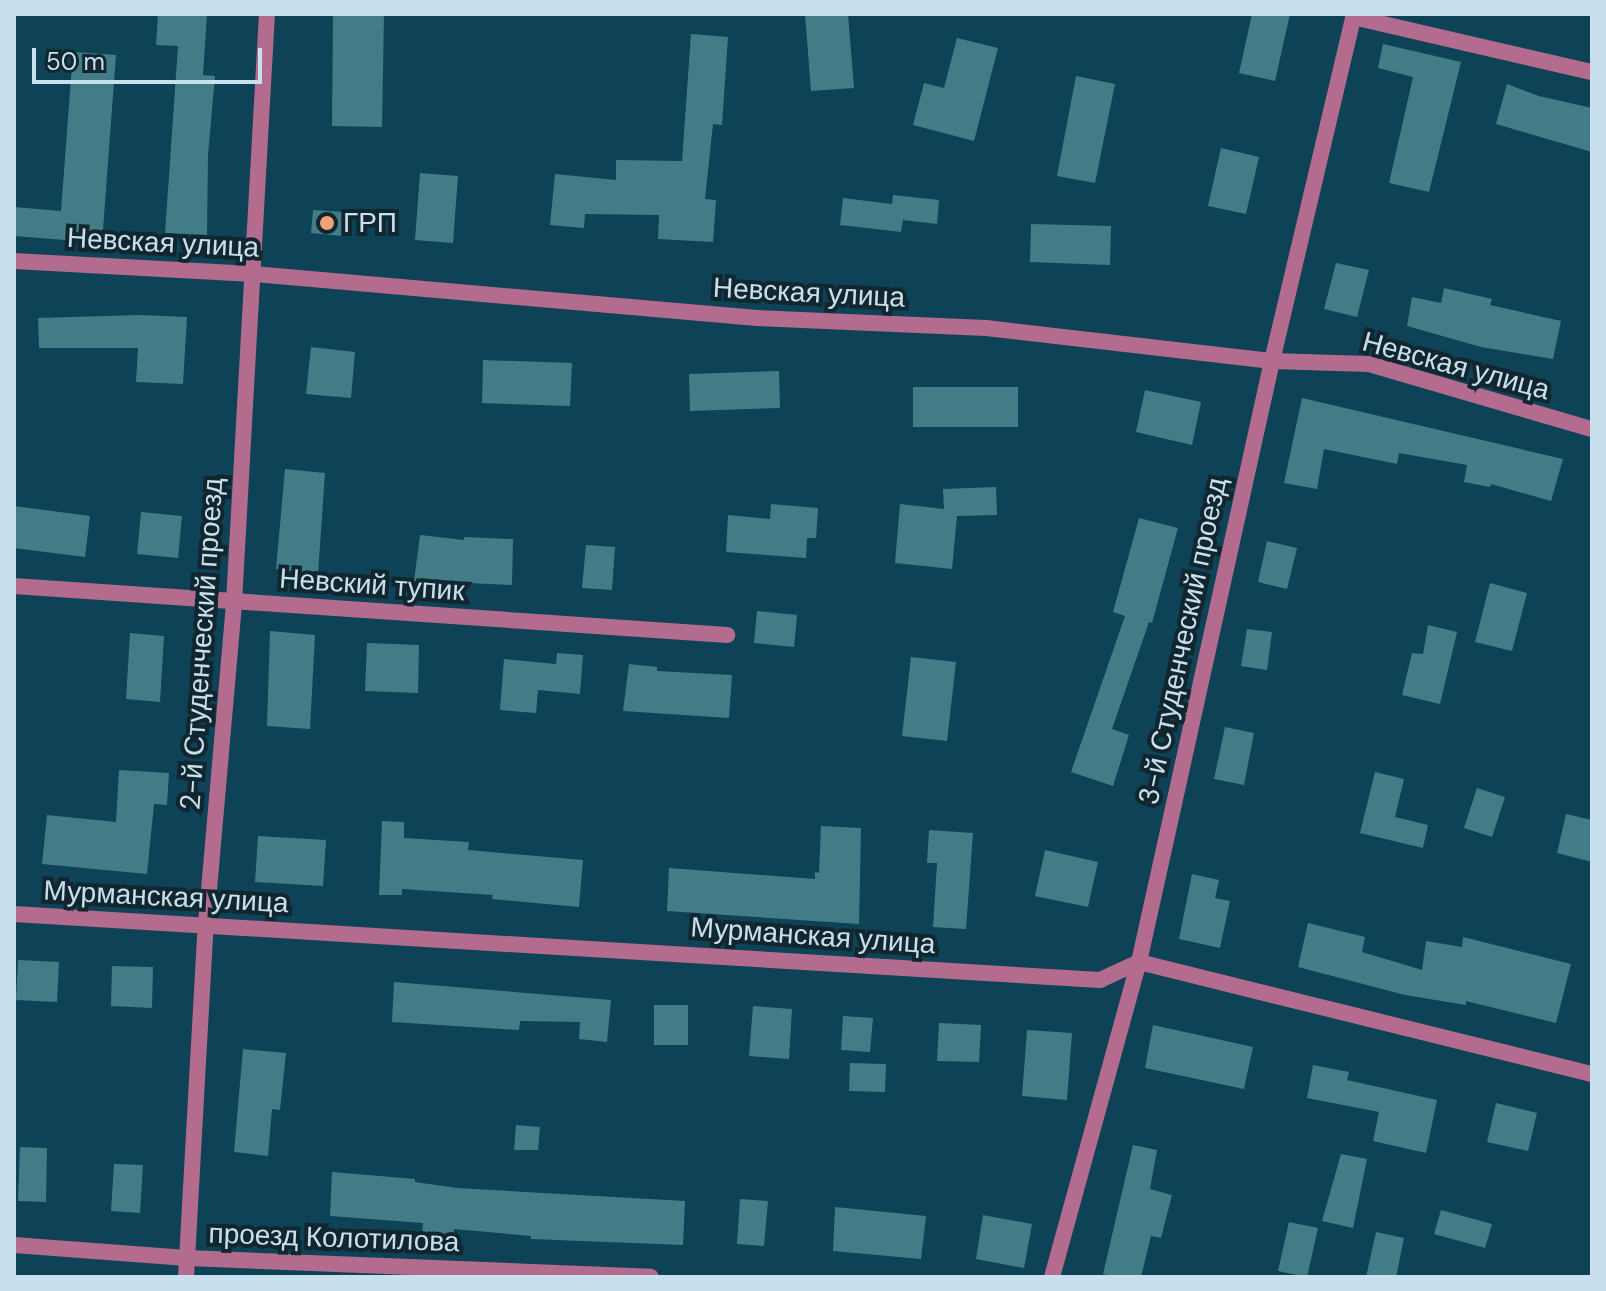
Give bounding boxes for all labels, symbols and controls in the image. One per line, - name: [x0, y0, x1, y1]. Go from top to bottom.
- scale bar: [36, 32, 266, 82]
- text: 50 m: [46, 46, 105, 77]
- place label: ГРП: [343, 206, 397, 240]
- marker: ГРП: [318, 214, 336, 232]
- street label: Невская улица: [66, 221, 260, 265]
- street label: Невская улица: [712, 271, 906, 315]
- street label: Невская улица: [1359, 325, 1553, 407]
- street label: 3-й Студенческий проезд: [1132, 474, 1234, 808]
- street label: 2-й Студенческий проезд: [174, 477, 230, 811]
- street label: Невский тупик: [278, 562, 466, 608]
- street label: Мурманская улица: [43, 874, 289, 920]
- street label: Мурманская улица: [690, 911, 936, 961]
- street label: проезд Колотилова: [208, 1217, 460, 1259]

